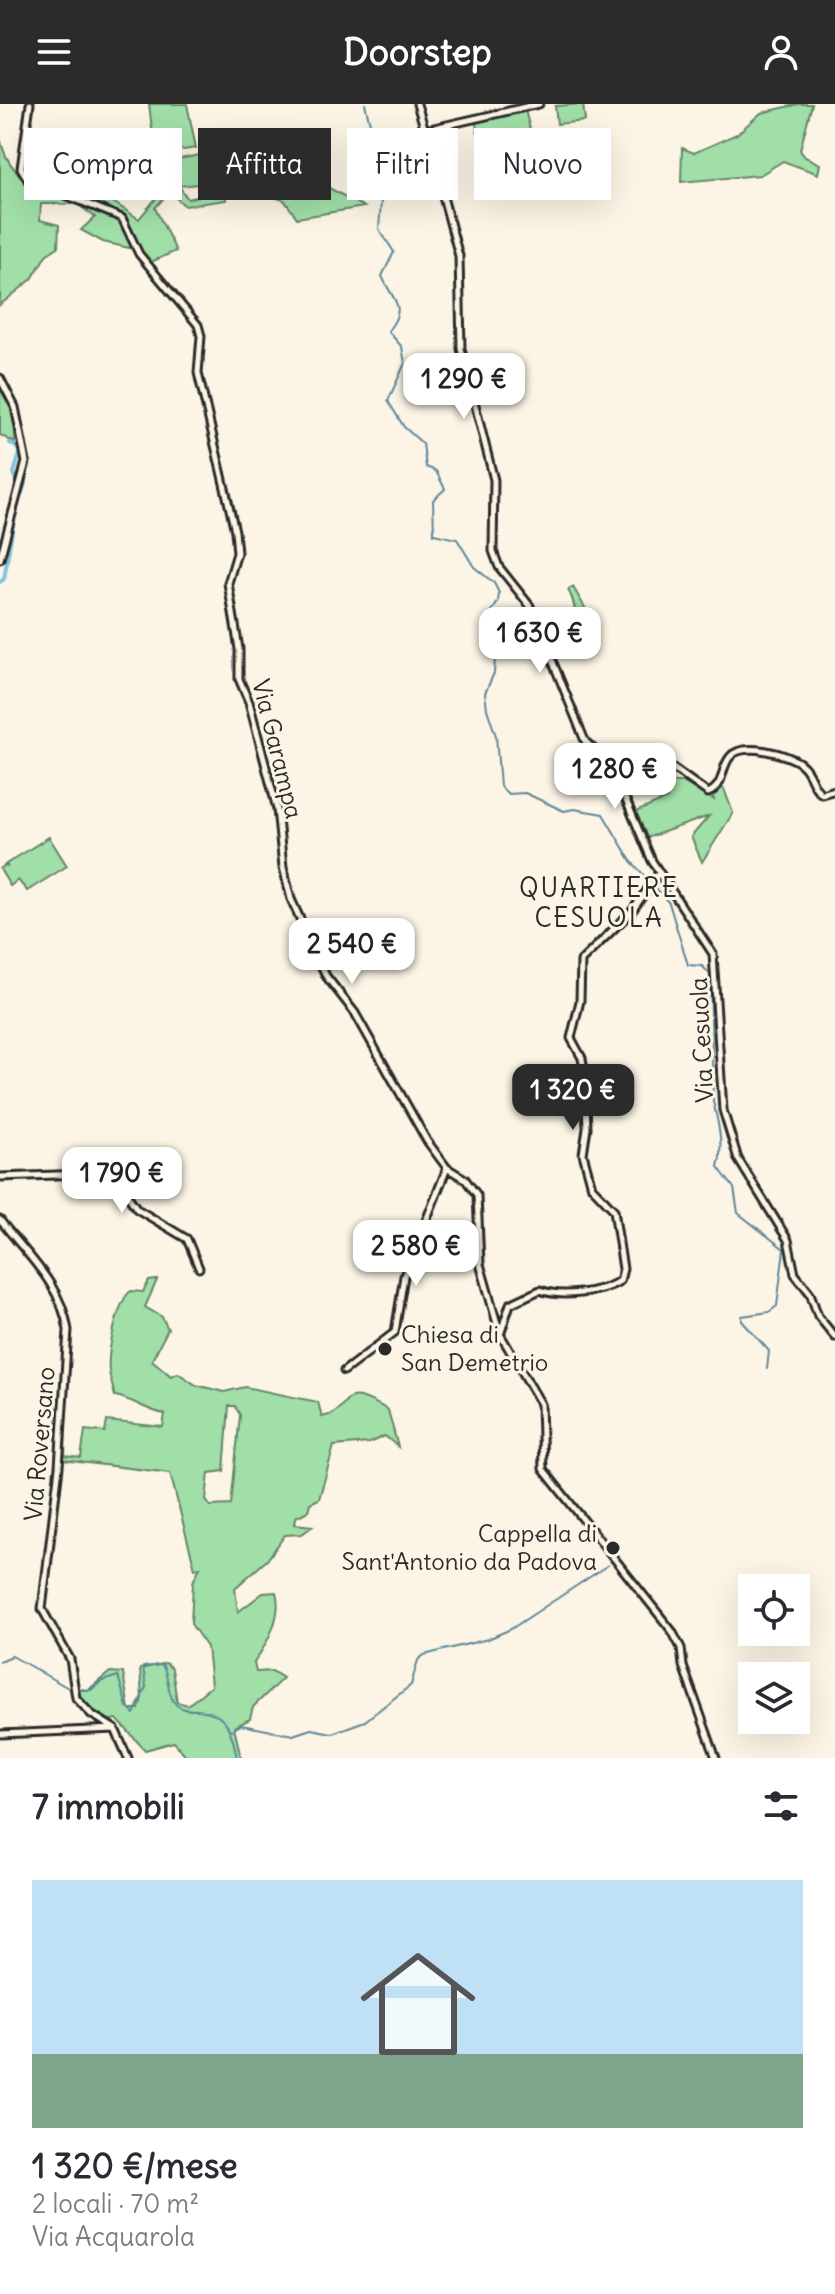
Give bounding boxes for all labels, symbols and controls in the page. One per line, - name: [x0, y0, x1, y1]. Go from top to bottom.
- icon: menu: [32, 30, 76, 74]
- text: Doorstep: [343, 30, 492, 75]
- icon: person: [759, 30, 803, 74]
- chip: Compra: [24, 128, 182, 200]
- chip: Affitta: [198, 128, 331, 200]
- chip: Filtri: [347, 128, 458, 200]
- chip: Nuovo: [474, 128, 611, 200]
- pin: 1 290 €: [390, 353, 538, 421]
- text: 1 290 €: [421, 362, 507, 395]
- pin: 1 630 €: [466, 607, 614, 675]
- text: 1 630 €: [497, 616, 583, 649]
- street label: Via Garampa: [246, 676, 310, 822]
- pin: 1 280 €: [541, 743, 689, 811]
- text: 1 280 €: [572, 752, 658, 785]
- district label: QUARTIERE CESUOLA: [519, 871, 679, 934]
- pin: 2 540 €: [278, 918, 426, 986]
- text: 2 540 €: [307, 927, 397, 960]
- street label: Via Cesuola: [683, 977, 719, 1103]
- pin: 1 320 €: [499, 1064, 647, 1132]
- text: 1 320 €: [530, 1073, 616, 1106]
- pin: 1 790 €: [48, 1147, 196, 1215]
- text: 1 790 €: [80, 1156, 164, 1189]
- pin: 2 580 €: [342, 1220, 490, 1288]
- text: 2 580 €: [371, 1229, 461, 1262]
- place label: Chiesa di San Demetrio: [401, 1319, 548, 1377]
- marker: Chiesa di San Demetrio: [376, 1340, 394, 1358]
- street label: Via Roversano: [17, 1366, 61, 1522]
- place label: Cappella di Sant'Antonio da Padova: [342, 1518, 597, 1576]
- marker: Cappella di Sant'Antonio da Padova: [604, 1539, 622, 1557]
- map controls: [738, 1574, 810, 1734]
- button: locate: [738, 1574, 810, 1646]
- button: layers: [738, 1662, 810, 1734]
- icon: filters: [759, 1784, 803, 1828]
- text: 7 immobili: [32, 1785, 185, 1828]
- icon: home: [346, 1932, 490, 2076]
- text: 1 320 €/mese: [32, 2144, 238, 2187]
- text: 2 locali · 70 m²: [32, 2187, 199, 2220]
- text: Via Acquarola: [32, 2220, 195, 2253]

